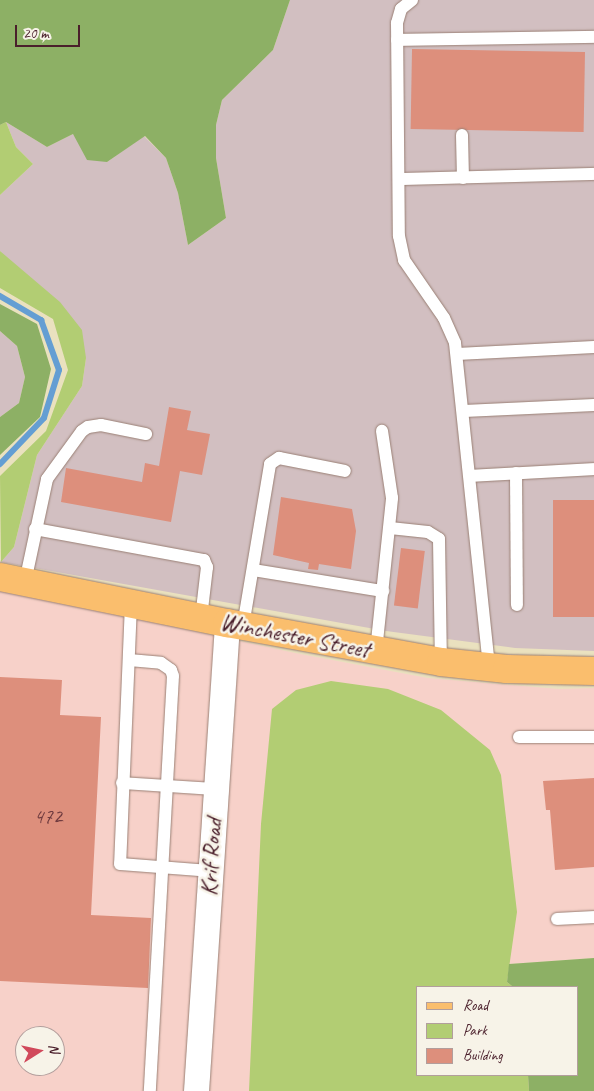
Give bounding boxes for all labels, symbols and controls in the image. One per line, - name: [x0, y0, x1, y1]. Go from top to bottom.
- scale bar: [18, 15, 82, 47]
- text: 20 m: [23, 24, 49, 43]
- street label: Winchester Street: [218, 607, 372, 665]
- house number: 472: [34, 803, 62, 829]
- street label: Krif Road: [194, 817, 228, 897]
- legend: [416, 986, 579, 1076]
- text: Road: [463, 996, 488, 1015]
- text: Park: [463, 1021, 487, 1040]
- north arrow: [15, 1026, 65, 1076]
- text: N: [45, 1043, 63, 1054]
- text: Building: [463, 1046, 502, 1065]

